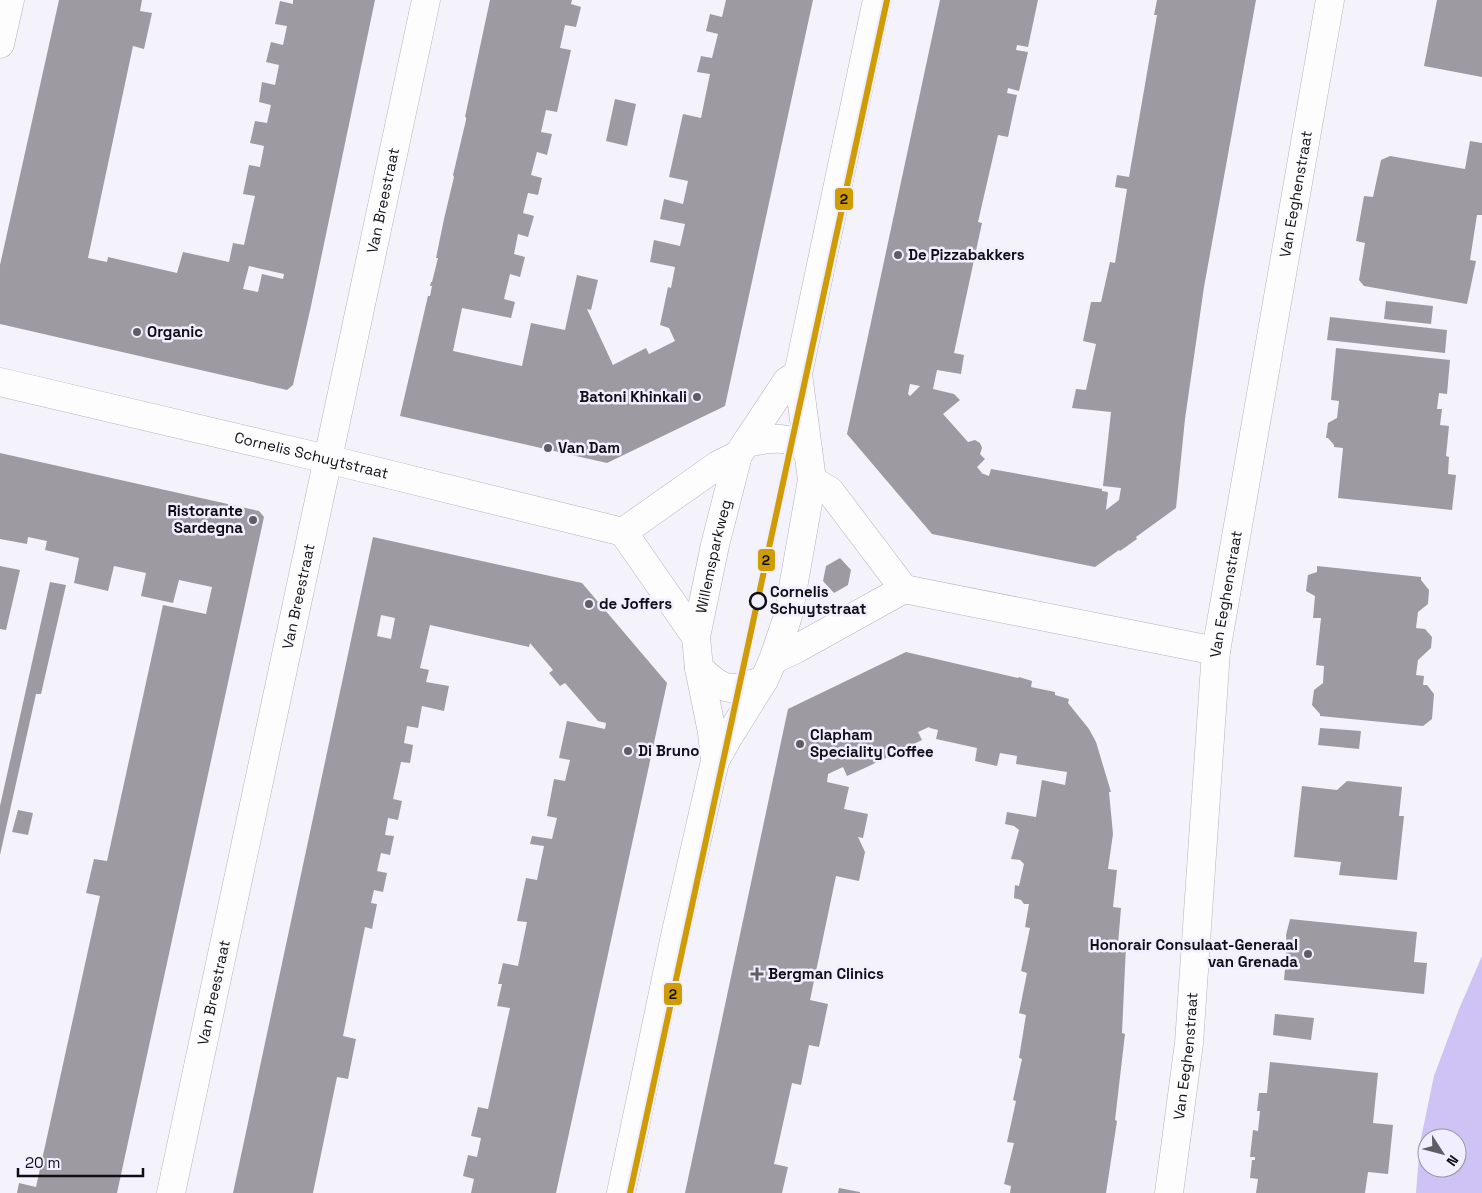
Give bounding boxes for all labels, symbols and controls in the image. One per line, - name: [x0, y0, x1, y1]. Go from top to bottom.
- street label: Van Eeghenstraat: [1275, 129, 1316, 259]
- street label: Van Breestraat: [362, 146, 403, 255]
- line badge: 2: [834, 187, 854, 211]
- text: 2: [840, 190, 848, 208]
- place label: De Pizzabakkers: [908, 245, 1025, 264]
- marker: De Pizzabakkers: [892, 249, 904, 261]
- place label: Organic: [147, 322, 203, 341]
- marker: Organic: [131, 326, 143, 338]
- place label: Batoni Khinkali: [579, 387, 687, 406]
- marker: Batoni Khinkali: [691, 391, 703, 403]
- street label: Cornelis Schuytstraat: [232, 427, 391, 483]
- place label: Van Dam: [558, 438, 620, 457]
- marker: Van Dam: [542, 442, 554, 454]
- street label: Willemsparkweg: [691, 497, 735, 615]
- place label: Ristorante Sardegna: [167, 501, 243, 537]
- marker: Ristorante Sardegna: [247, 514, 259, 526]
- street label: Van Eeghenstraat: [1206, 529, 1246, 658]
- street label: Van Breestraat: [278, 542, 319, 651]
- line badge: 2: [757, 548, 776, 572]
- text: 2: [762, 551, 770, 569]
- place label: Cornelis Schuytstraat: [770, 582, 866, 618]
- marker: Cornelis Schuytstraat: [749, 592, 767, 610]
- place label: de Joffers: [599, 594, 672, 613]
- marker: de Joffers: [583, 598, 595, 610]
- place label: Clapham Speciality Coffee: [810, 725, 934, 761]
- marker: Clapham Speciality Coffee: [794, 738, 806, 750]
- place label: Di Bruno: [638, 741, 699, 760]
- marker: Di Bruno: [622, 745, 634, 757]
- place label: Honorair Consulaat-Generaal van Grenada: [1090, 935, 1298, 971]
- street label: Van Breestraat: [193, 938, 234, 1047]
- marker: Honorair Consulaat-Generaal van Grenada: [1302, 948, 1314, 960]
- place label: Bergman Clinics: [768, 964, 884, 983]
- marker: Bergman Clinics: [750, 967, 764, 981]
- line badge: 2: [663, 982, 683, 1006]
- text: 2: [669, 985, 677, 1003]
- street label: Van Eeghenstraat: [1169, 991, 1201, 1121]
- north arrow: [1417, 1128, 1467, 1178]
- scale bar: [18, 1146, 142, 1178]
- text: N: [1442, 1152, 1463, 1170]
- text: 20 m: [25, 1153, 60, 1172]

